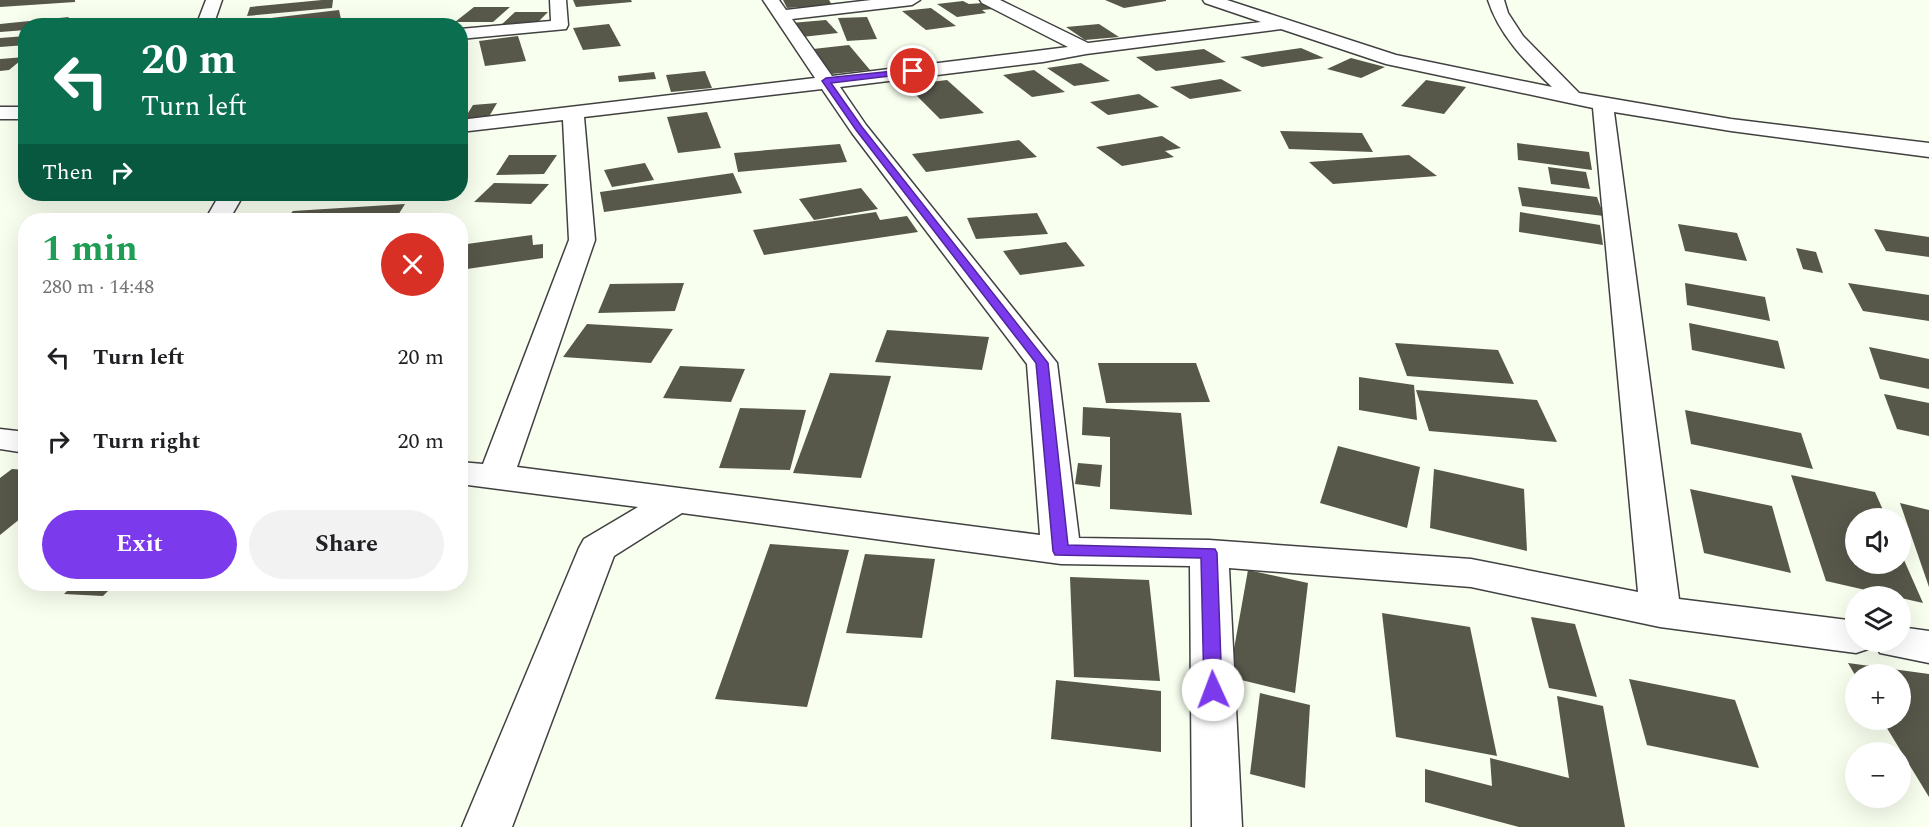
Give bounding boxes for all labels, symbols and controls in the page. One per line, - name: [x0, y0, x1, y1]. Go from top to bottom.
- text: 20 m: [141, 29, 236, 92]
- icon: left: [42, 42, 120, 120]
- pin: [887, 45, 938, 96]
- icon: arrive: [896, 54, 929, 87]
- text: Turn left: [141, 86, 247, 128]
- text: Then: [42, 156, 93, 189]
- icon: right: [105, 156, 138, 189]
- text: 1 min: [42, 222, 138, 277]
- button: close: [381, 233, 444, 296]
- text: 280 m · 14:48: [42, 272, 154, 302]
- icon: left: [42, 341, 75, 374]
- text: Turn left: [93, 341, 185, 374]
- text: 20 m: [398, 341, 444, 374]
- icon: right: [42, 425, 75, 458]
- text: Turn right: [93, 425, 200, 458]
- text: 20 m: [398, 425, 444, 458]
- map controls: [1845, 508, 1911, 808]
- button: sound: [1845, 508, 1911, 574]
- button: Exit: [42, 510, 237, 579]
- button: Share: [249, 510, 444, 579]
- button: layers: [1845, 586, 1911, 652]
- position arrow: [1181, 658, 1245, 722]
- button: +: [1845, 664, 1911, 730]
- button: −: [1845, 742, 1911, 808]

